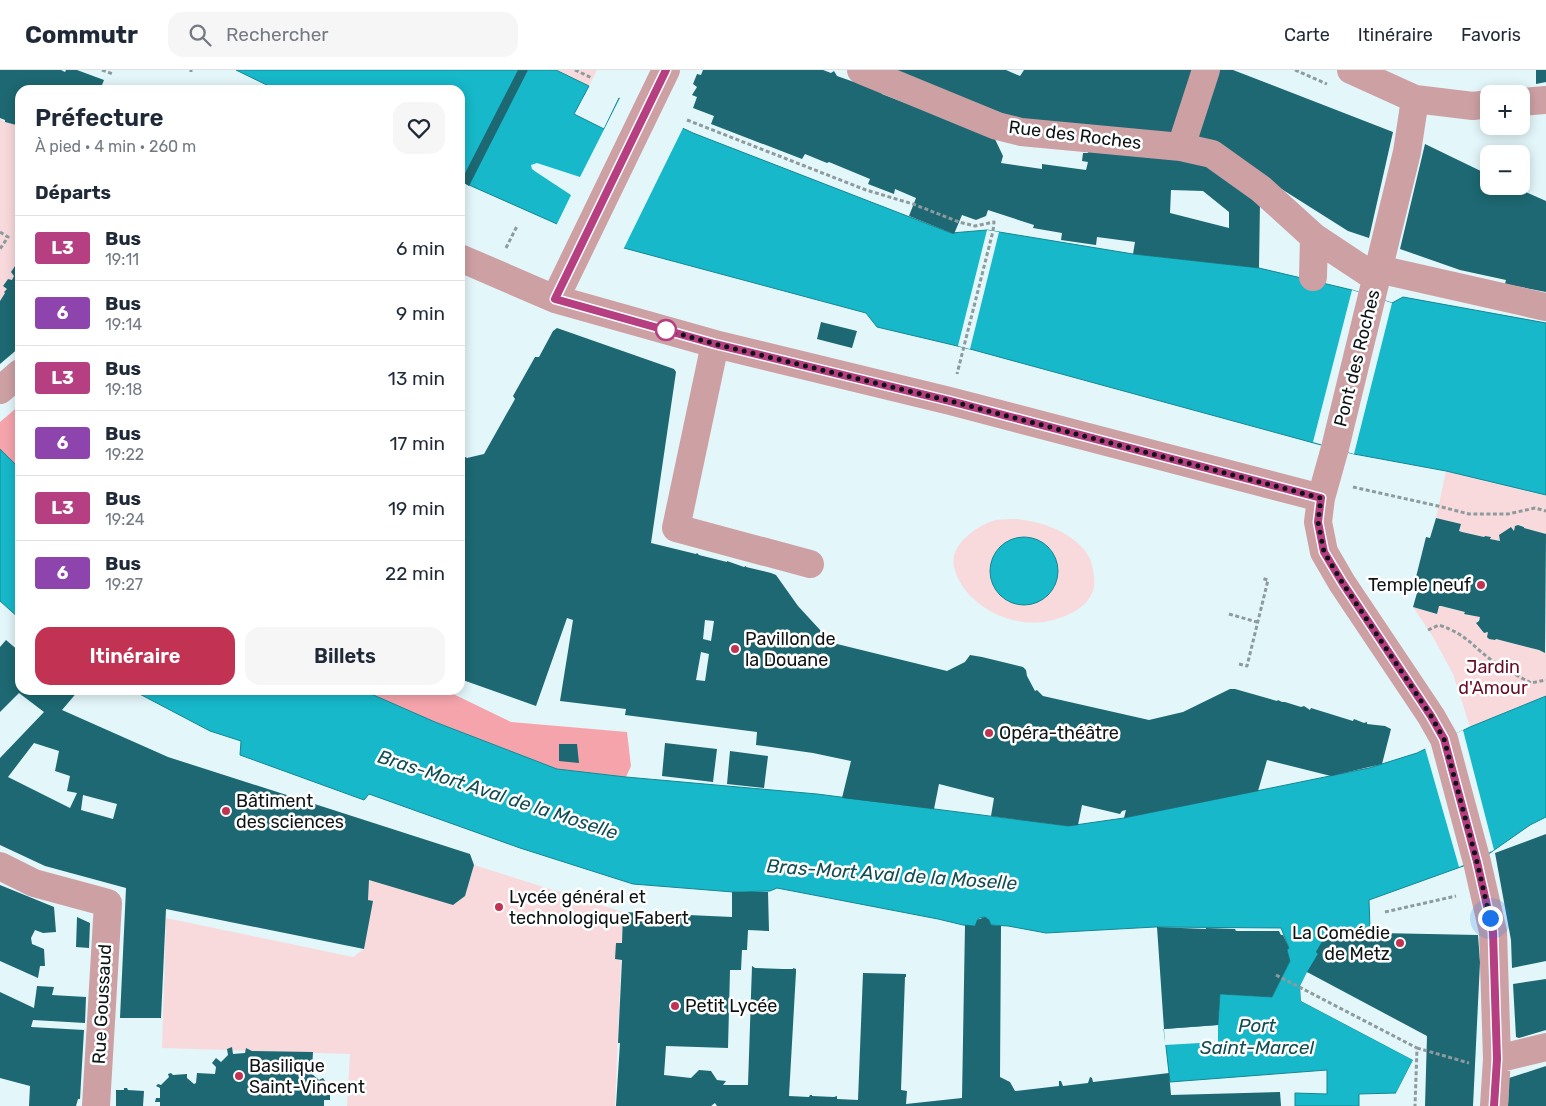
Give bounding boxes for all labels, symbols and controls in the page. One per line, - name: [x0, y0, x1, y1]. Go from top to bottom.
- search box: [168, 12, 518, 57]
- text: Commutr: [25, 21, 138, 49]
- icon: search: [186, 21, 214, 49]
- text: Rechercher: [226, 23, 329, 46]
- text: Carte: [1284, 24, 1330, 46]
- text: Itinéraire: [1358, 24, 1433, 46]
- text: Favoris: [1461, 24, 1521, 46]
- map controls: [1480, 85, 1530, 195]
- button: +: [1480, 85, 1530, 135]
- button: heart: [393, 102, 445, 154]
- text: Préfecture: [35, 104, 164, 132]
- street label: Rue des Roches: [1007, 116, 1143, 154]
- text: À pied · 4 min · 260 m: [35, 137, 196, 156]
- button: −: [1480, 145, 1530, 195]
- text: Départs: [35, 181, 111, 204]
- text: Bus: [105, 227, 141, 250]
- text: L3: [51, 237, 74, 259]
- text: 6 min: [396, 237, 445, 260]
- text: 19:11: [105, 250, 139, 269]
- street label: Pont des Roches: [1329, 287, 1385, 429]
- text: Bus: [105, 292, 141, 315]
- text: 6: [57, 302, 68, 324]
- text: 9 min: [396, 302, 445, 325]
- text: 19:14: [105, 315, 142, 334]
- unlabelled marker: [655, 319, 677, 341]
- text: Bus: [105, 357, 141, 380]
- text: L3: [51, 367, 74, 389]
- text: 13 min: [388, 367, 445, 390]
- text: 19:18: [105, 380, 142, 399]
- text: Bus: [105, 422, 141, 445]
- text: 6: [57, 432, 68, 454]
- text: 17 min: [389, 432, 445, 455]
- text: 19:22: [105, 445, 144, 464]
- text: Bus: [105, 487, 141, 510]
- text: L3: [51, 497, 74, 519]
- text: 19 min: [388, 497, 445, 520]
- text: 19:24: [105, 510, 145, 529]
- text: Bus: [105, 552, 141, 575]
- text: 6: [57, 562, 68, 584]
- text: 22 min: [385, 562, 445, 585]
- place label: Temple neuf: [1368, 574, 1471, 596]
- text: 19:27: [105, 575, 143, 594]
- marker: Temple neuf: [1475, 579, 1487, 591]
- button: Itinéraire: [35, 627, 235, 685]
- button: Billets: [245, 627, 445, 685]
- place label: Pavillon de la Douane: [745, 628, 836, 671]
- marker: Pavillon de la Douane: [729, 643, 741, 655]
- park label: Jardin d'Amour: [1458, 656, 1528, 699]
- place label: Opéra-théâtre: [999, 722, 1119, 744]
- marker: Opéra-théâtre: [983, 727, 995, 739]
- water label: Bras-Mort Aval de la Moselle: [375, 745, 621, 844]
- place label: Bâtiment des sciences: [236, 790, 344, 833]
- marker: Bâtiment des sciences: [220, 805, 232, 817]
- water label: Bras-Mort Aval de la Moselle: [766, 854, 1018, 895]
- place label: Lycée général et technologique Fabert: [509, 886, 689, 929]
- marker: Lycée général et technologique Fabert: [493, 901, 505, 913]
- your location: [1478, 906, 1503, 931]
- place label: La Comédie de Metz: [1292, 922, 1390, 965]
- marker: La Comédie de Metz: [1394, 937, 1406, 949]
- street label: Rue Goussaud: [88, 943, 116, 1065]
- place label: Petit Lycée: [685, 995, 777, 1017]
- marker: Petit Lycée: [669, 1000, 681, 1012]
- water label: Port Saint-Marcel: [1200, 1014, 1314, 1059]
- place label: Basilique Saint-Vincent: [249, 1055, 365, 1098]
- marker: Basilique Saint-Vincent: [233, 1070, 245, 1082]

